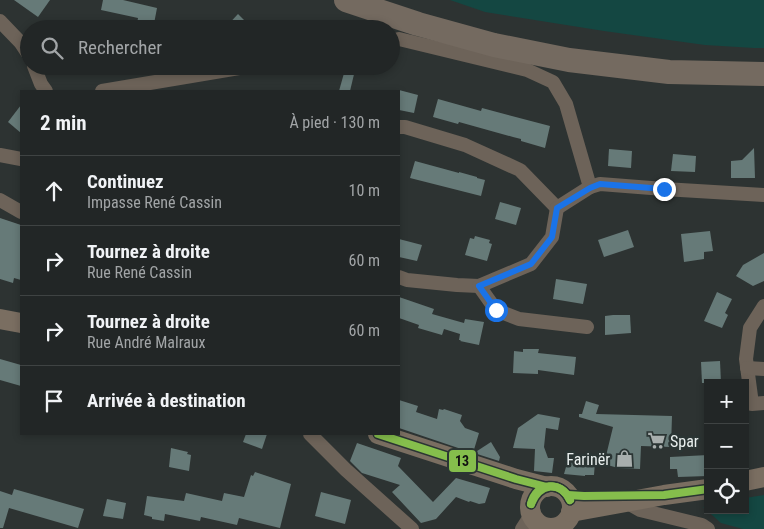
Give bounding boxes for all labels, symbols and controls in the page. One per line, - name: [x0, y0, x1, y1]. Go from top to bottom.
- search box: [20, 20, 400, 75]
- icon: search: [38, 34, 66, 62]
- text: Rechercher: [78, 36, 162, 59]
- text: 2 min: [40, 111, 87, 135]
- text: À pied · 130 m: [289, 113, 380, 132]
- text: Continuez: [87, 170, 164, 193]
- icon: ahead: [40, 177, 68, 205]
- route end: [653, 178, 676, 201]
- text: 10 m: [348, 181, 380, 200]
- text: Impasse René Cassin: [87, 193, 222, 212]
- text: Tournez à droite: [87, 240, 210, 263]
- icon: right: [40, 247, 68, 275]
- text: 60 m: [348, 251, 380, 270]
- text: Rue René Cassin: [87, 263, 192, 282]
- route start: [485, 299, 508, 322]
- text: Tournez à droite: [87, 310, 210, 333]
- icon: right: [40, 317, 68, 345]
- text: 60 m: [348, 321, 380, 340]
- text: Rue André Malraux: [87, 333, 206, 352]
- map controls: [704, 379, 749, 514]
- button: +: [704, 379, 749, 424]
- icon: arrive: [40, 387, 68, 415]
- text: Arrivée à destination: [87, 389, 246, 412]
- button: −: [704, 424, 749, 469]
- supermarket icon: Spar: [646, 431, 666, 451]
- place label: Spar: [670, 432, 699, 451]
- line badge: 13: [448, 449, 477, 473]
- shop icon: Farinër: [614, 449, 634, 469]
- place label: Farinër: [566, 450, 610, 469]
- text: 13: [455, 453, 469, 469]
- button: locate: [704, 469, 749, 514]

